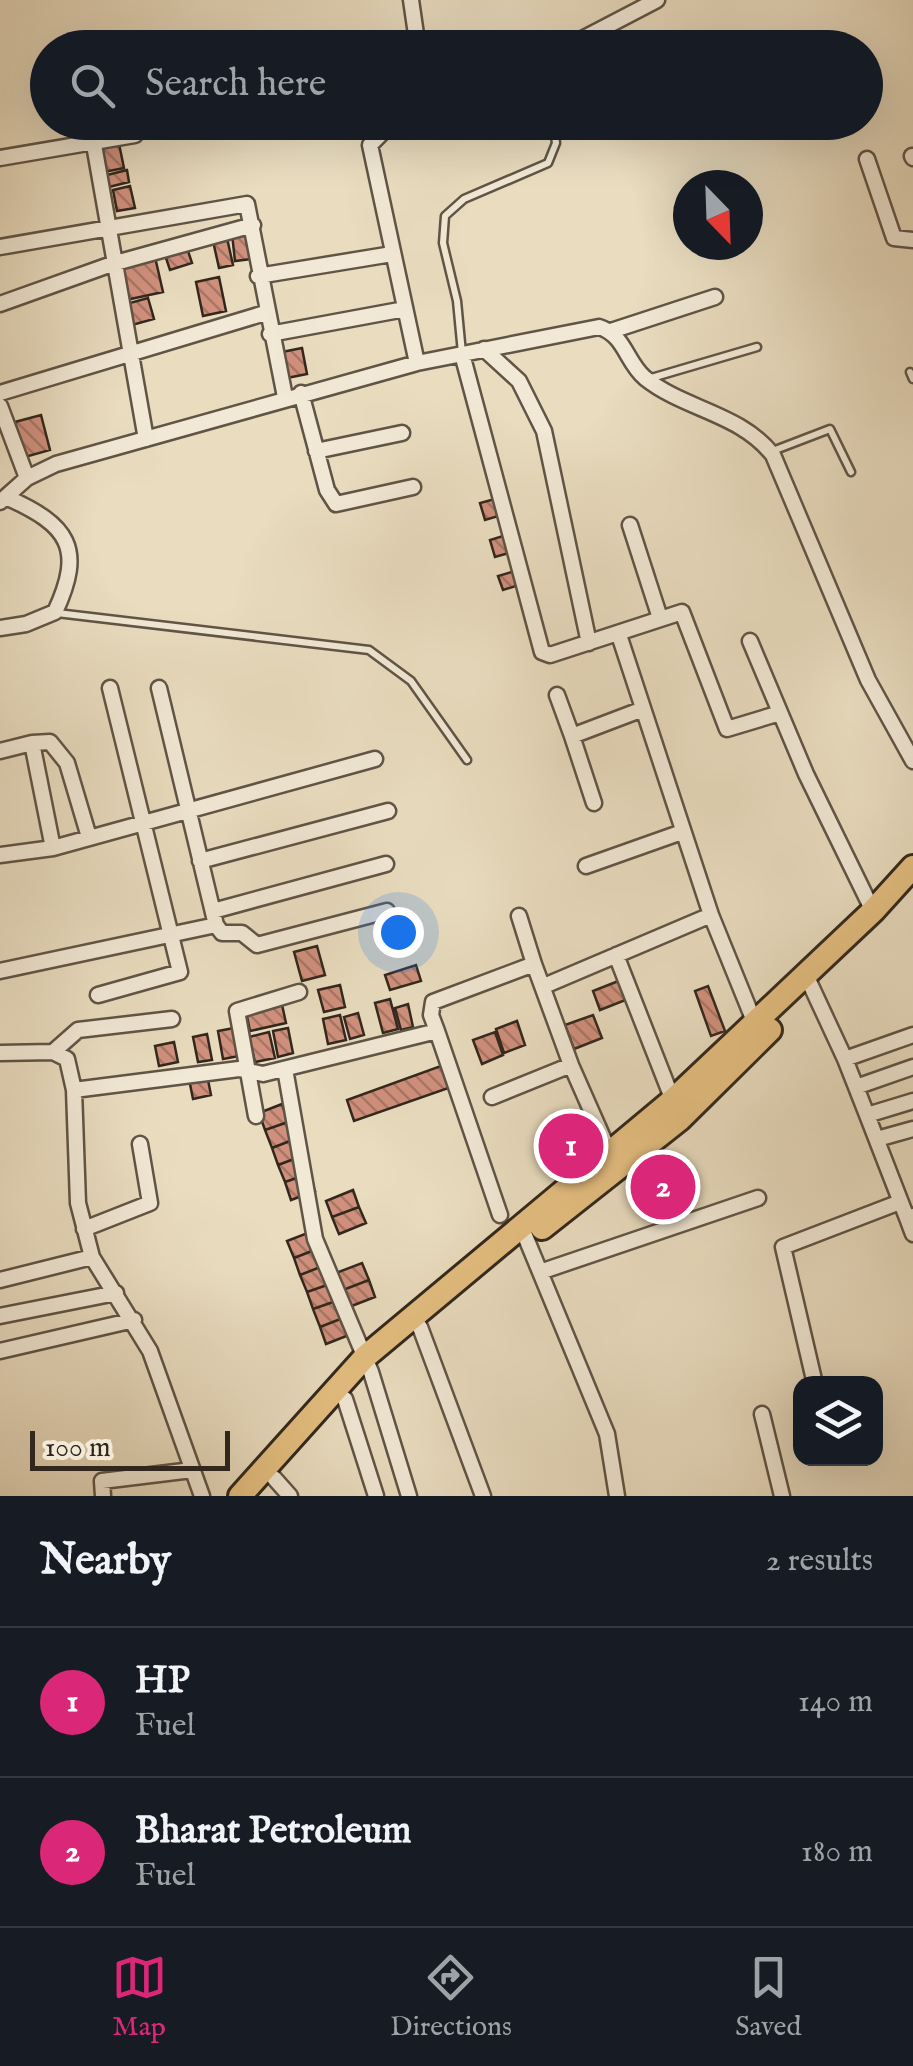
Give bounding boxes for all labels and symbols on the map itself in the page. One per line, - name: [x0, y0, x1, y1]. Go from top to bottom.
- north arrow: [673, 170, 763, 260]
- your location: [373, 907, 424, 958]
- pin: 1: [538, 1108, 604, 1184]
- pin: 2: [630, 1150, 696, 1224]
- scale bar: [30, 1426, 230, 1470]

